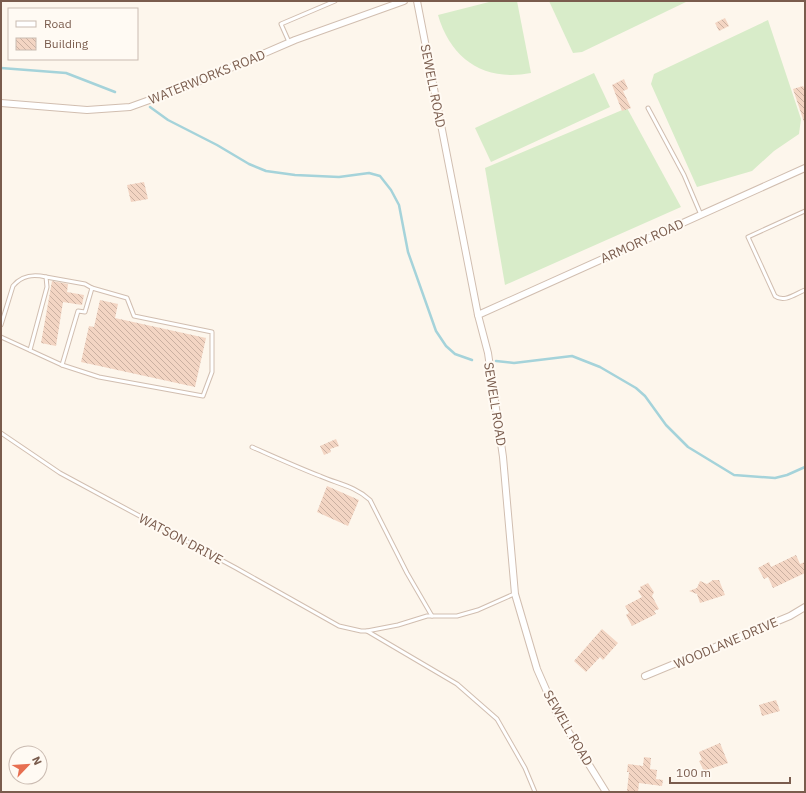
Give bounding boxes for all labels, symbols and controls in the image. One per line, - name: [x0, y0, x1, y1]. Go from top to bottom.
- legend: [8, 8, 138, 60]
- text: Road: [44, 16, 72, 31]
- text: Building: [44, 36, 89, 51]
- street label: SEWELL ROAD: [417, 43, 449, 129]
- street label: WATERWORKS ROAD: [146, 46, 268, 108]
- street label: ARMORY ROAD: [598, 215, 686, 267]
- street label: SEWELL ROAD: [480, 361, 510, 447]
- street label: WATSON DRIVE: [136, 510, 226, 568]
- street label: WOODLANE DRIVE: [671, 613, 781, 673]
- street label: SEWELL ROAD: [539, 687, 597, 769]
- north arrow: [8, 745, 48, 785]
- text: N: [29, 754, 45, 767]
- scale bar: [670, 759, 790, 785]
- text: 100 m: [676, 765, 711, 780]

